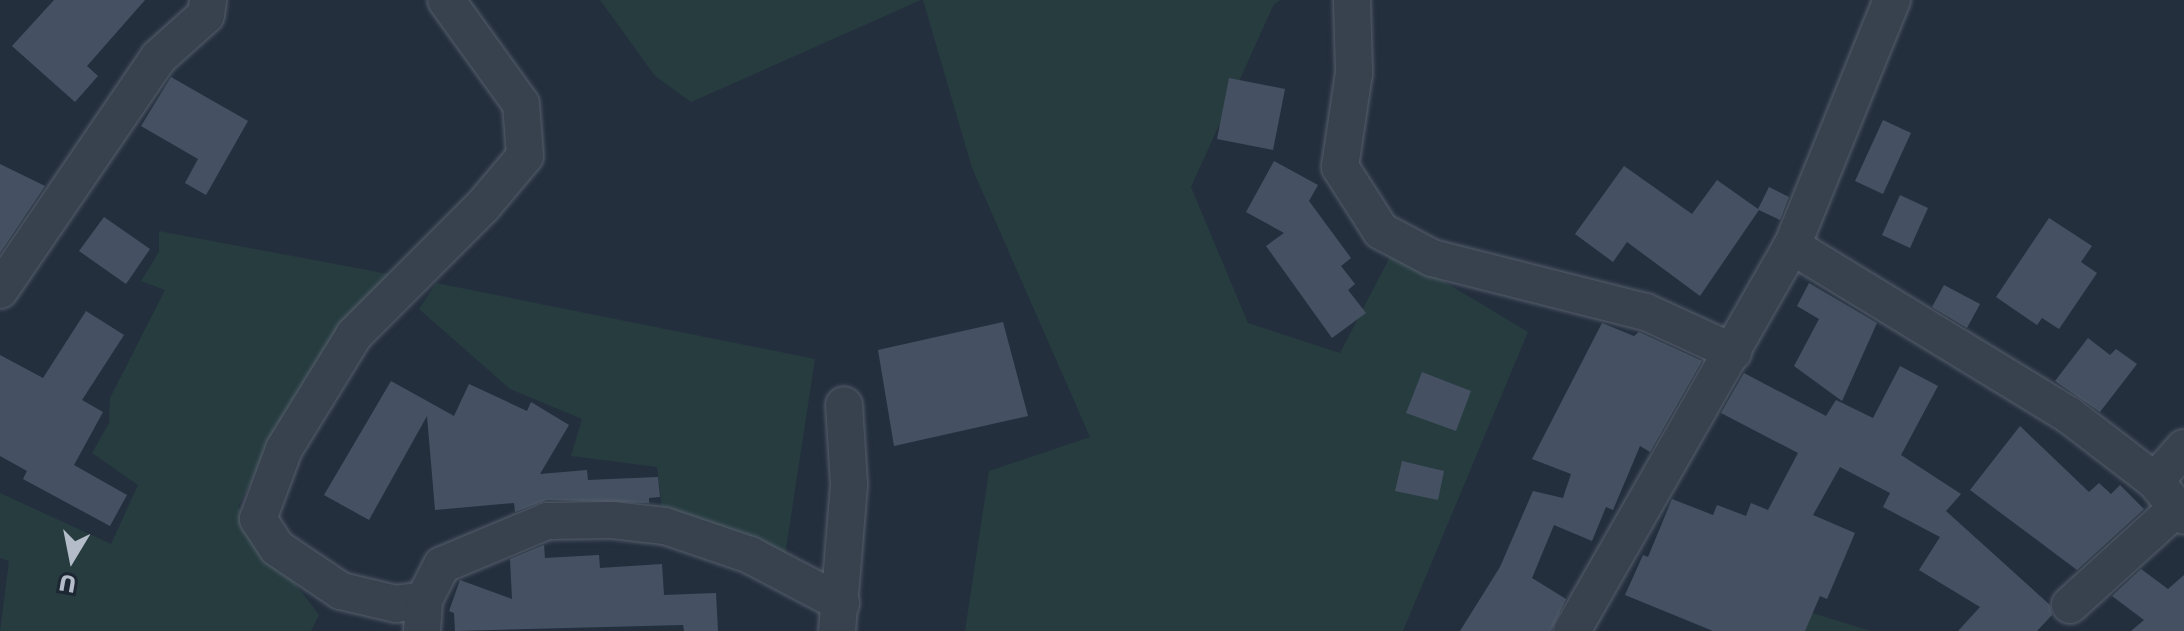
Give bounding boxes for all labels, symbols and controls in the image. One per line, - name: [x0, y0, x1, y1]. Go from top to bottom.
- north arrow: [32, 519, 112, 599]
- text: U: [57, 569, 79, 597]

